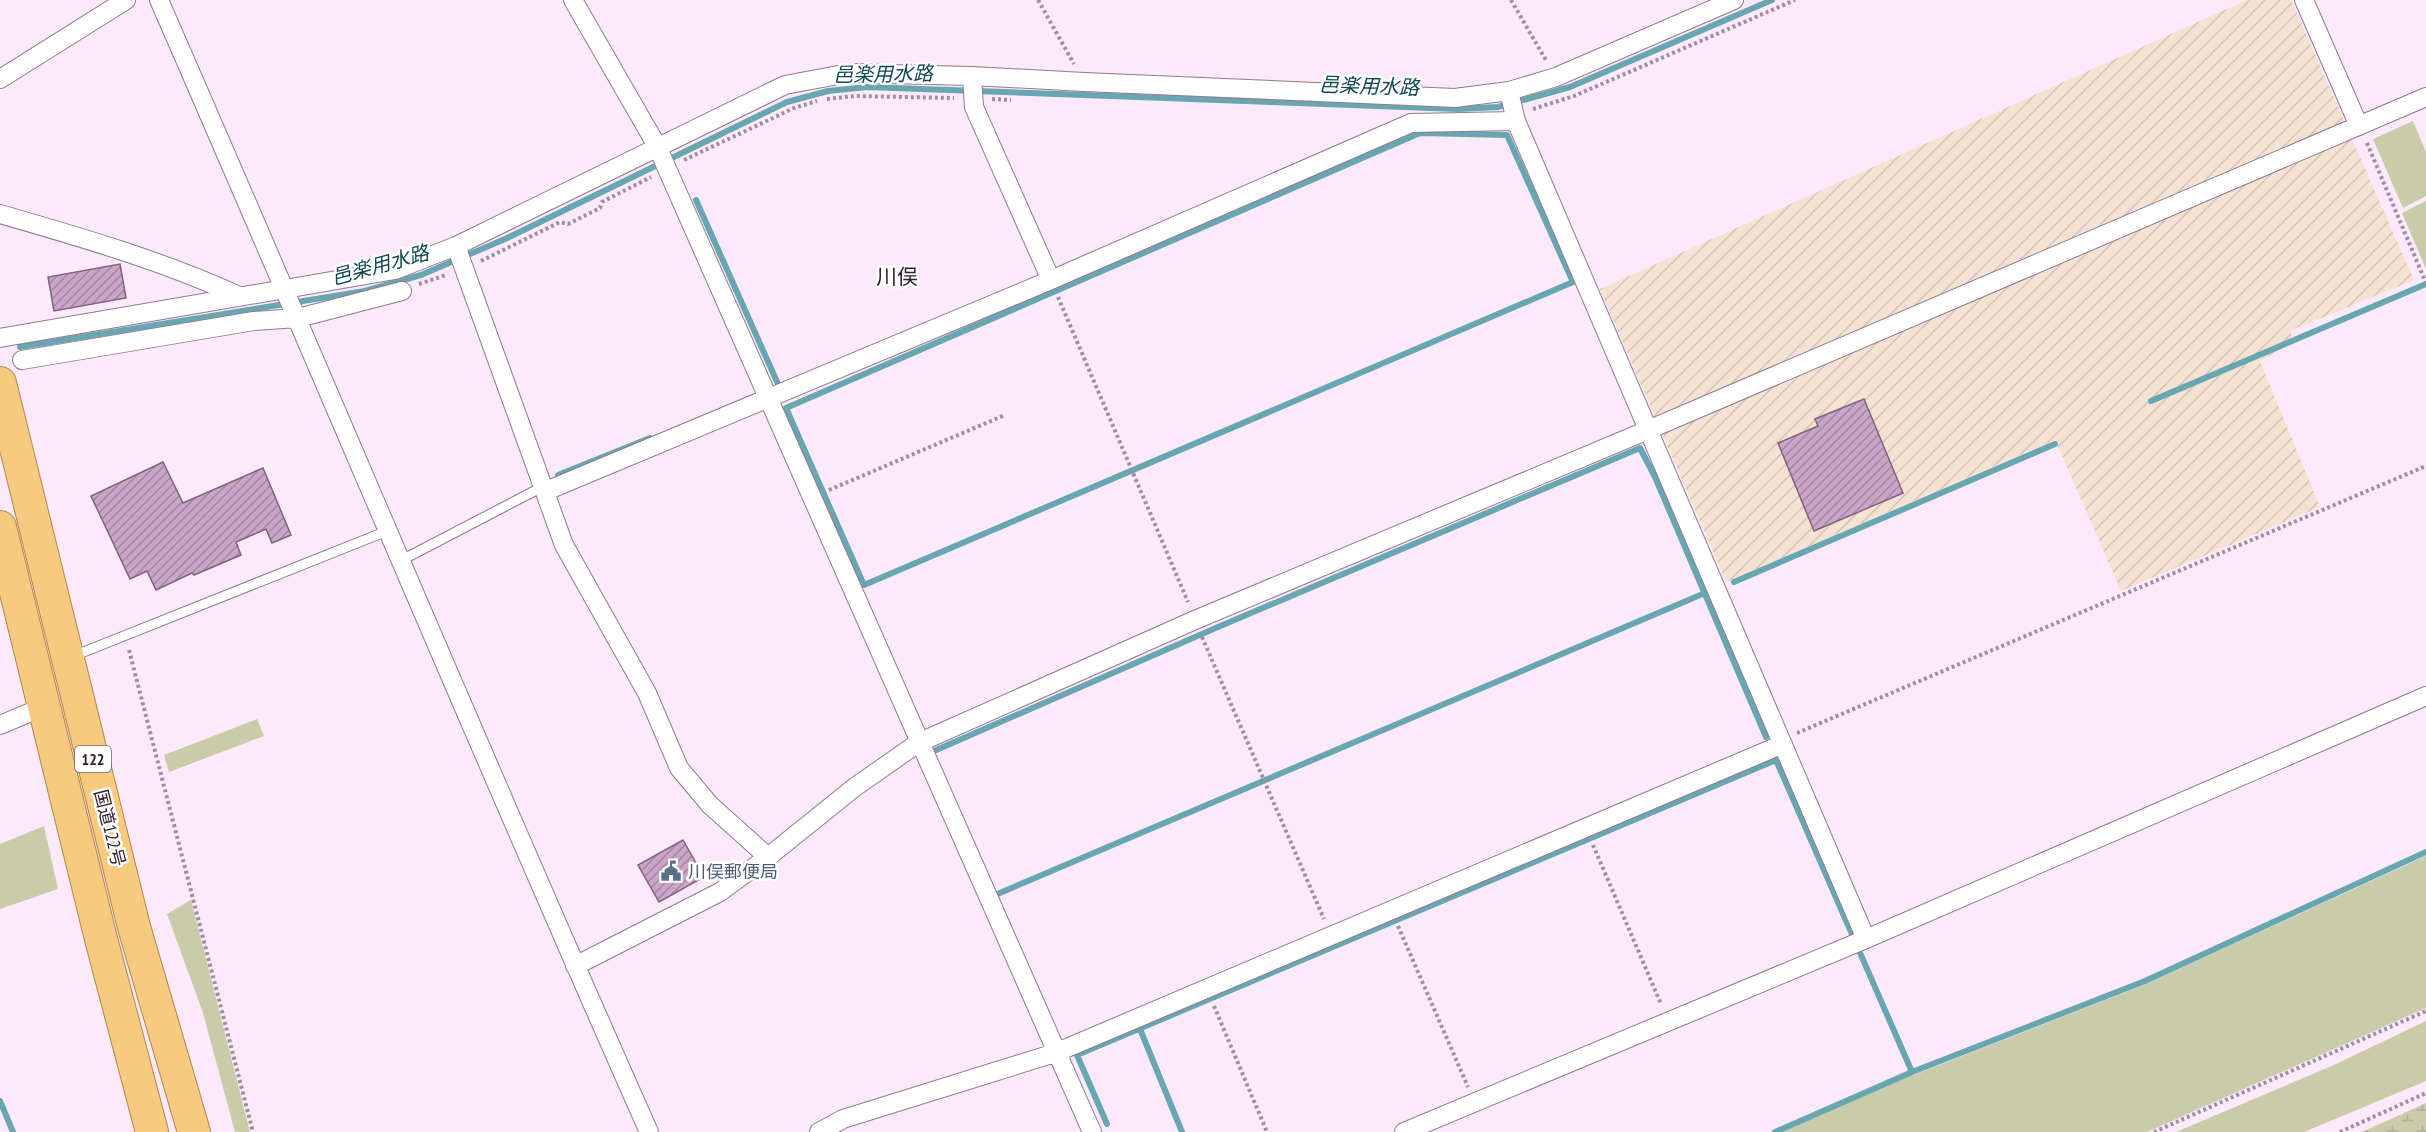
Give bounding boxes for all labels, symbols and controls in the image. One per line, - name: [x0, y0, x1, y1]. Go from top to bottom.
- water label: 邑楽用水路: [833, 60, 935, 88]
- water label: 邑楽用水路: [1319, 71, 1421, 101]
- water label: 邑楽用水路: [328, 239, 434, 290]
- district label: 川俣: [876, 263, 918, 290]
- road number: 122: [75, 746, 111, 772]
- street label: 国道122号: [89, 787, 131, 869]
- public building icon: 川俣郵便局: [659, 859, 683, 883]
- place label: 川俣郵便局: [688, 860, 778, 883]

